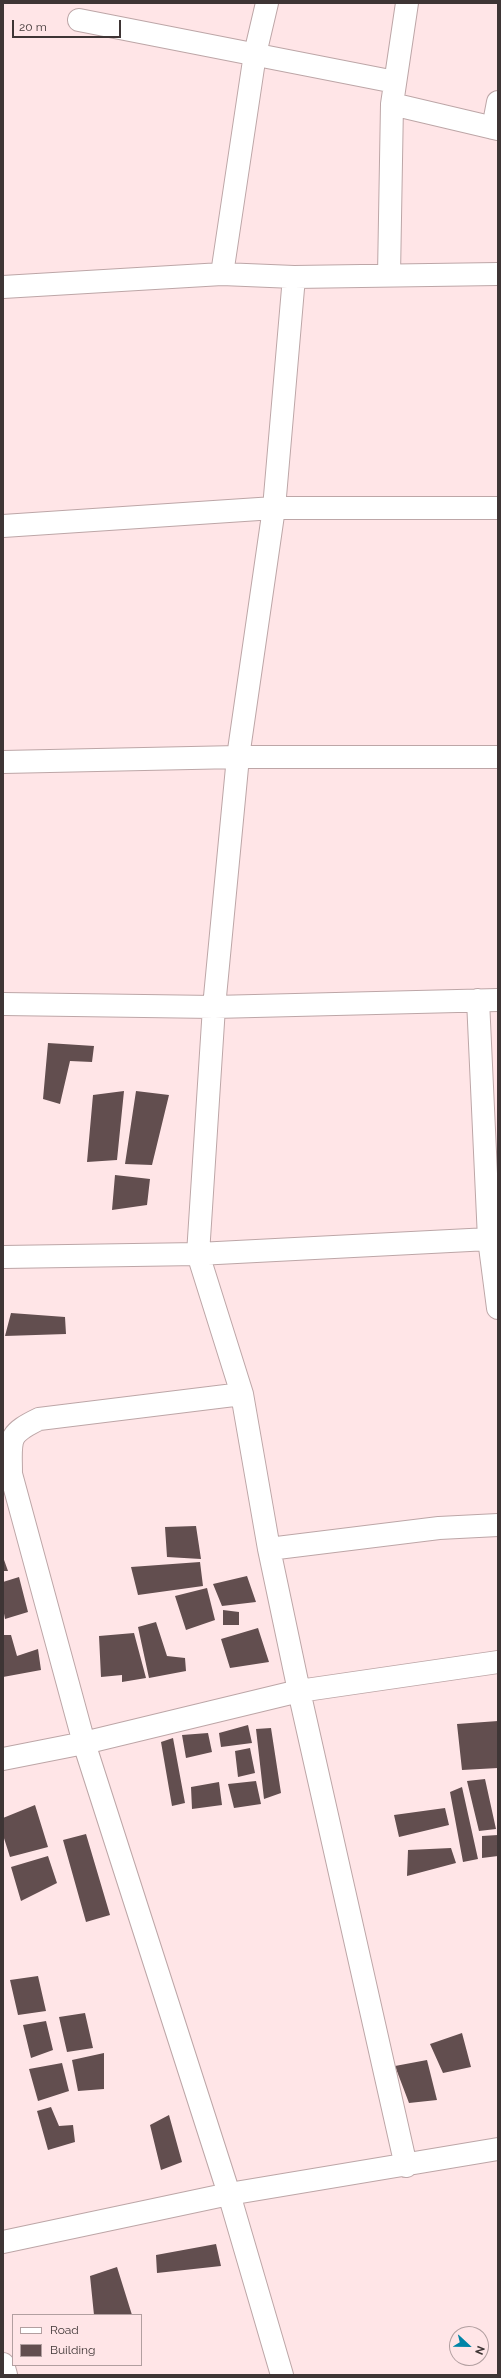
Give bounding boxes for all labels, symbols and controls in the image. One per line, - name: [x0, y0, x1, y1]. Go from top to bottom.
- scale bar: [14, 12, 123, 38]
- text: 20 m: [19, 20, 47, 34]
- legend: [12, 2314, 142, 2366]
- text: Road: [50, 2323, 79, 2337]
- north arrow: [449, 2326, 489, 2366]
- text: Building: [50, 2343, 96, 2357]
- text: N: [472, 2344, 487, 2357]

